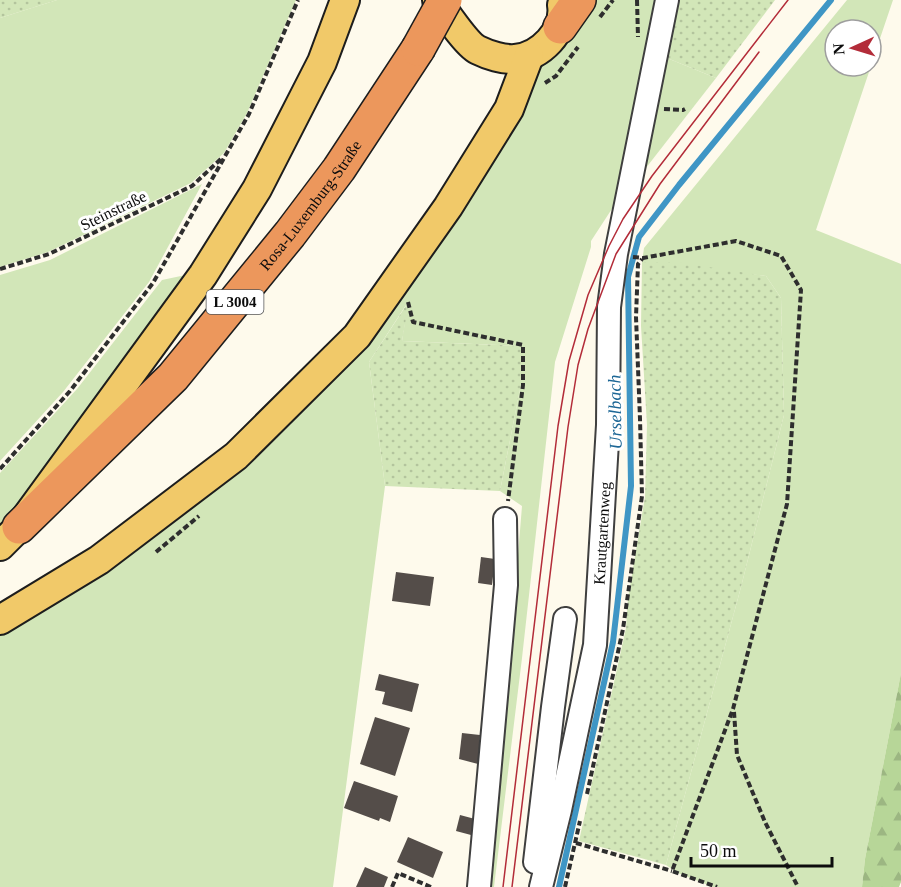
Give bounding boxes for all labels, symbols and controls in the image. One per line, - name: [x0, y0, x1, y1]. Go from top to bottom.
- north arrow: [823, 18, 883, 78]
- text: N: [830, 42, 847, 55]
- street label: Rosa-Luxemburg-Straße: [256, 137, 365, 274]
- street label: Steinstraße: [78, 187, 149, 234]
- road number: L 3004: [206, 290, 264, 314]
- water label: Urselbach: [604, 374, 626, 450]
- street label: Krautgartenweg: [591, 481, 615, 585]
- scale bar: [691, 830, 832, 868]
- text: 50 m: [700, 841, 737, 861]

